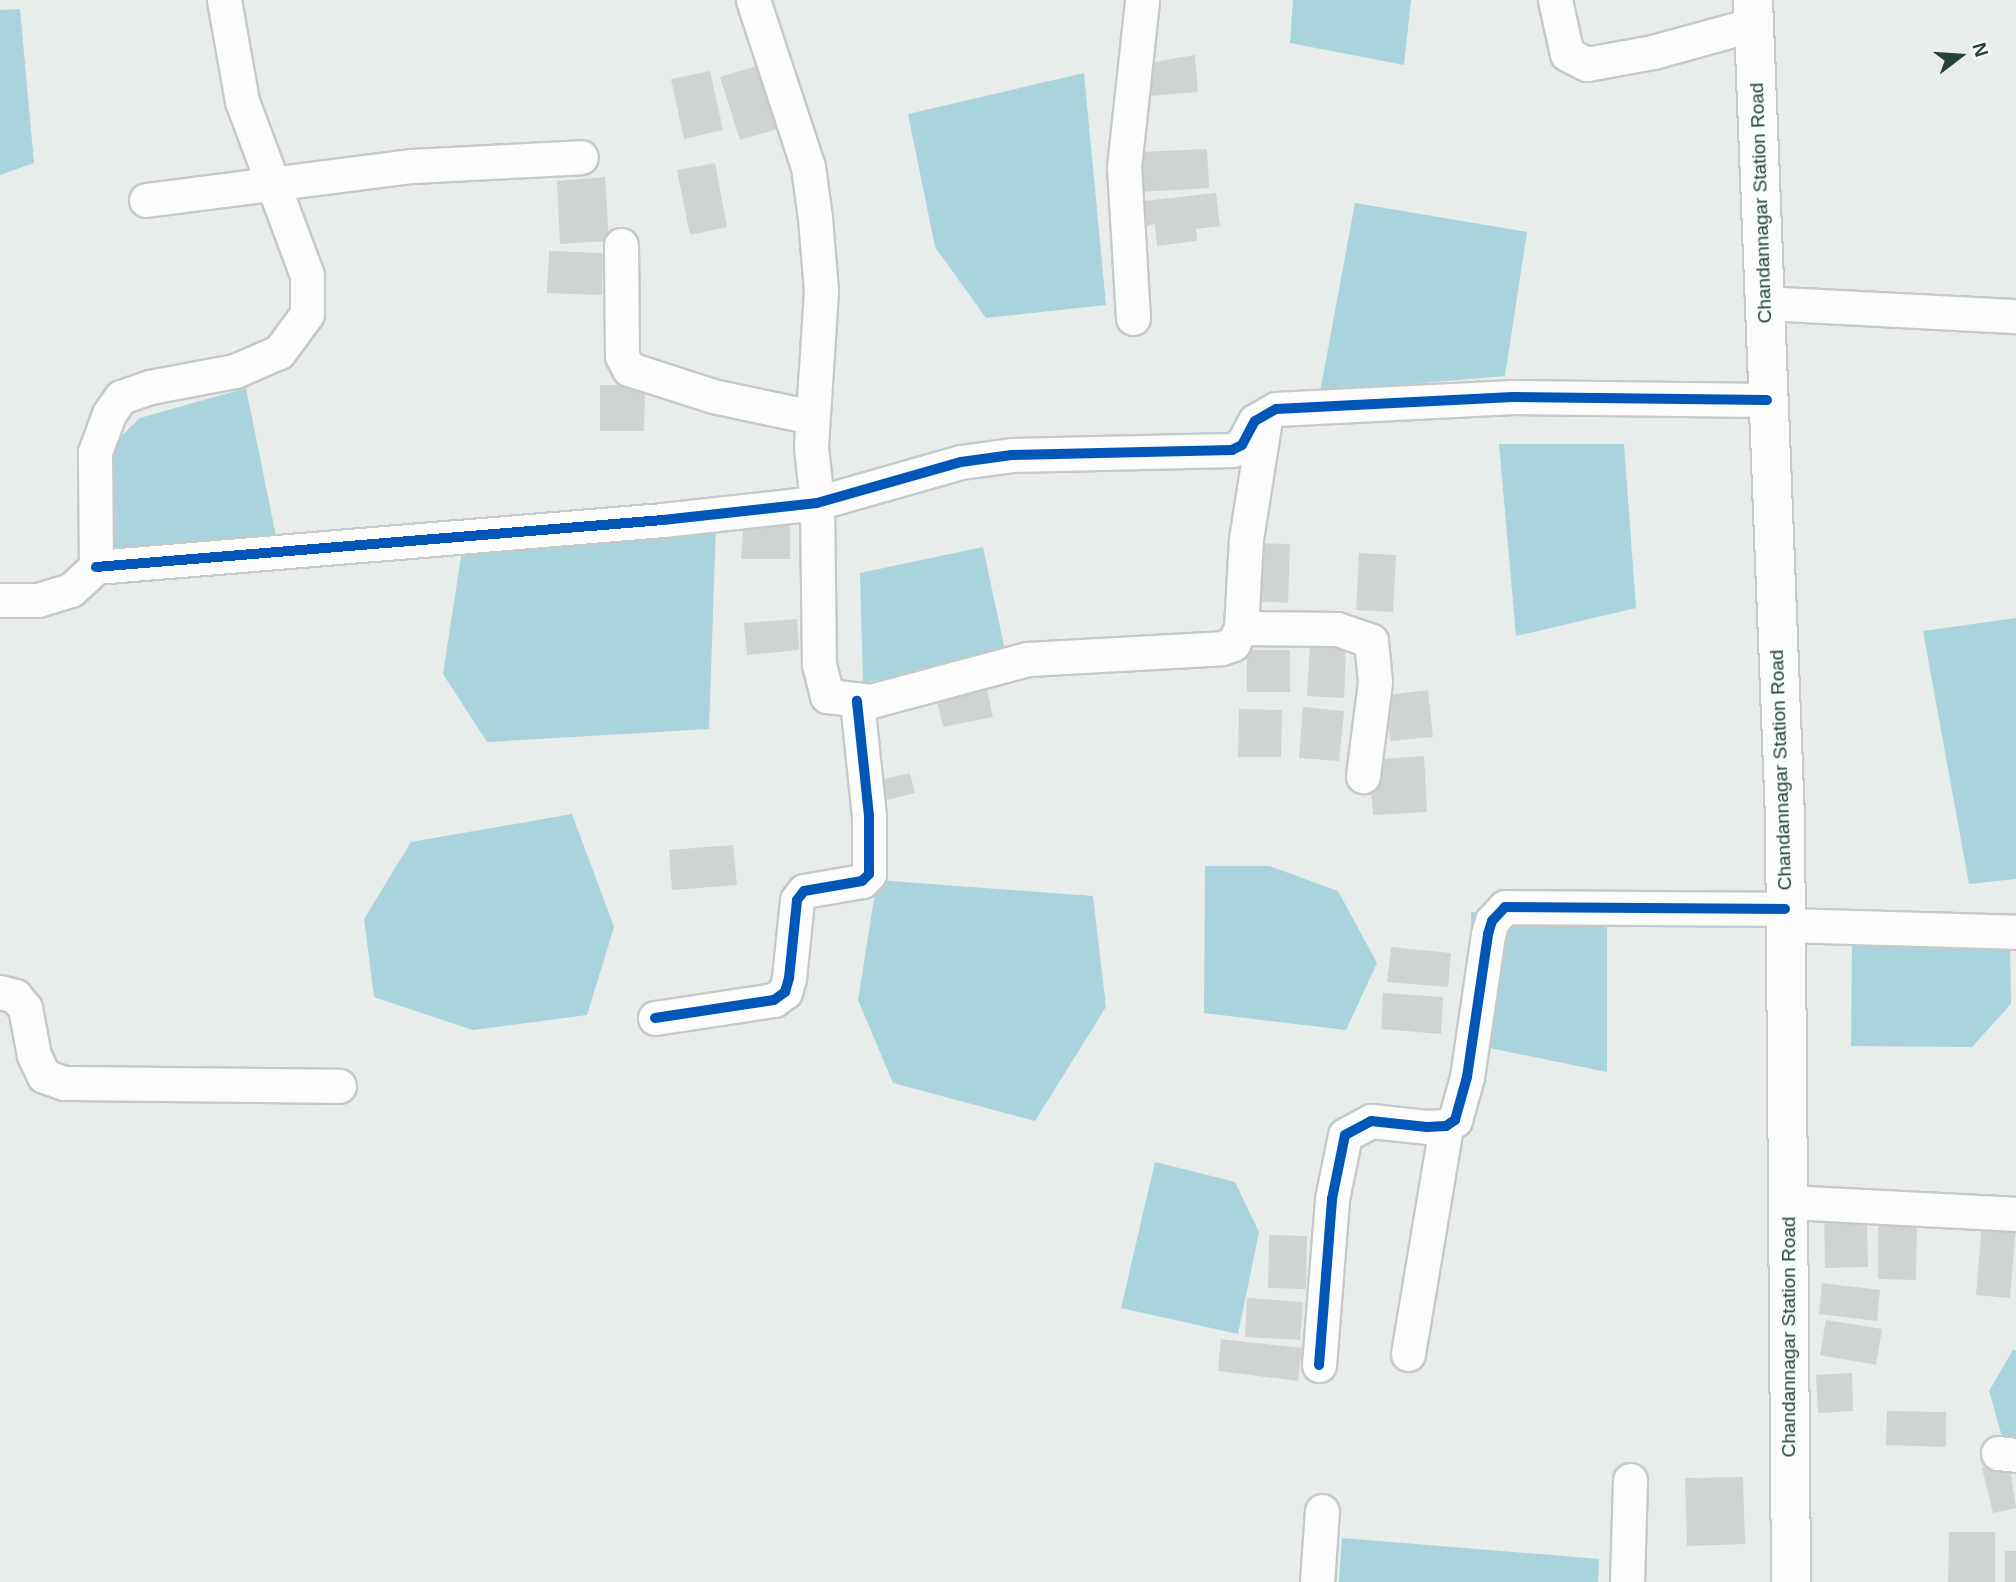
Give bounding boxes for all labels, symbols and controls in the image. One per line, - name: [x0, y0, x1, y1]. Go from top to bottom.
- north arrow: [1925, 21, 1995, 91]
- text: N: [1969, 40, 1993, 59]
- street label: Chandannagar Station Road: [1745, 82, 1777, 324]
- street label: Chandannagar Station Road: [1765, 649, 1797, 891]
- street label: Chandannagar Station Road: [1778, 1217, 1800, 1457]

